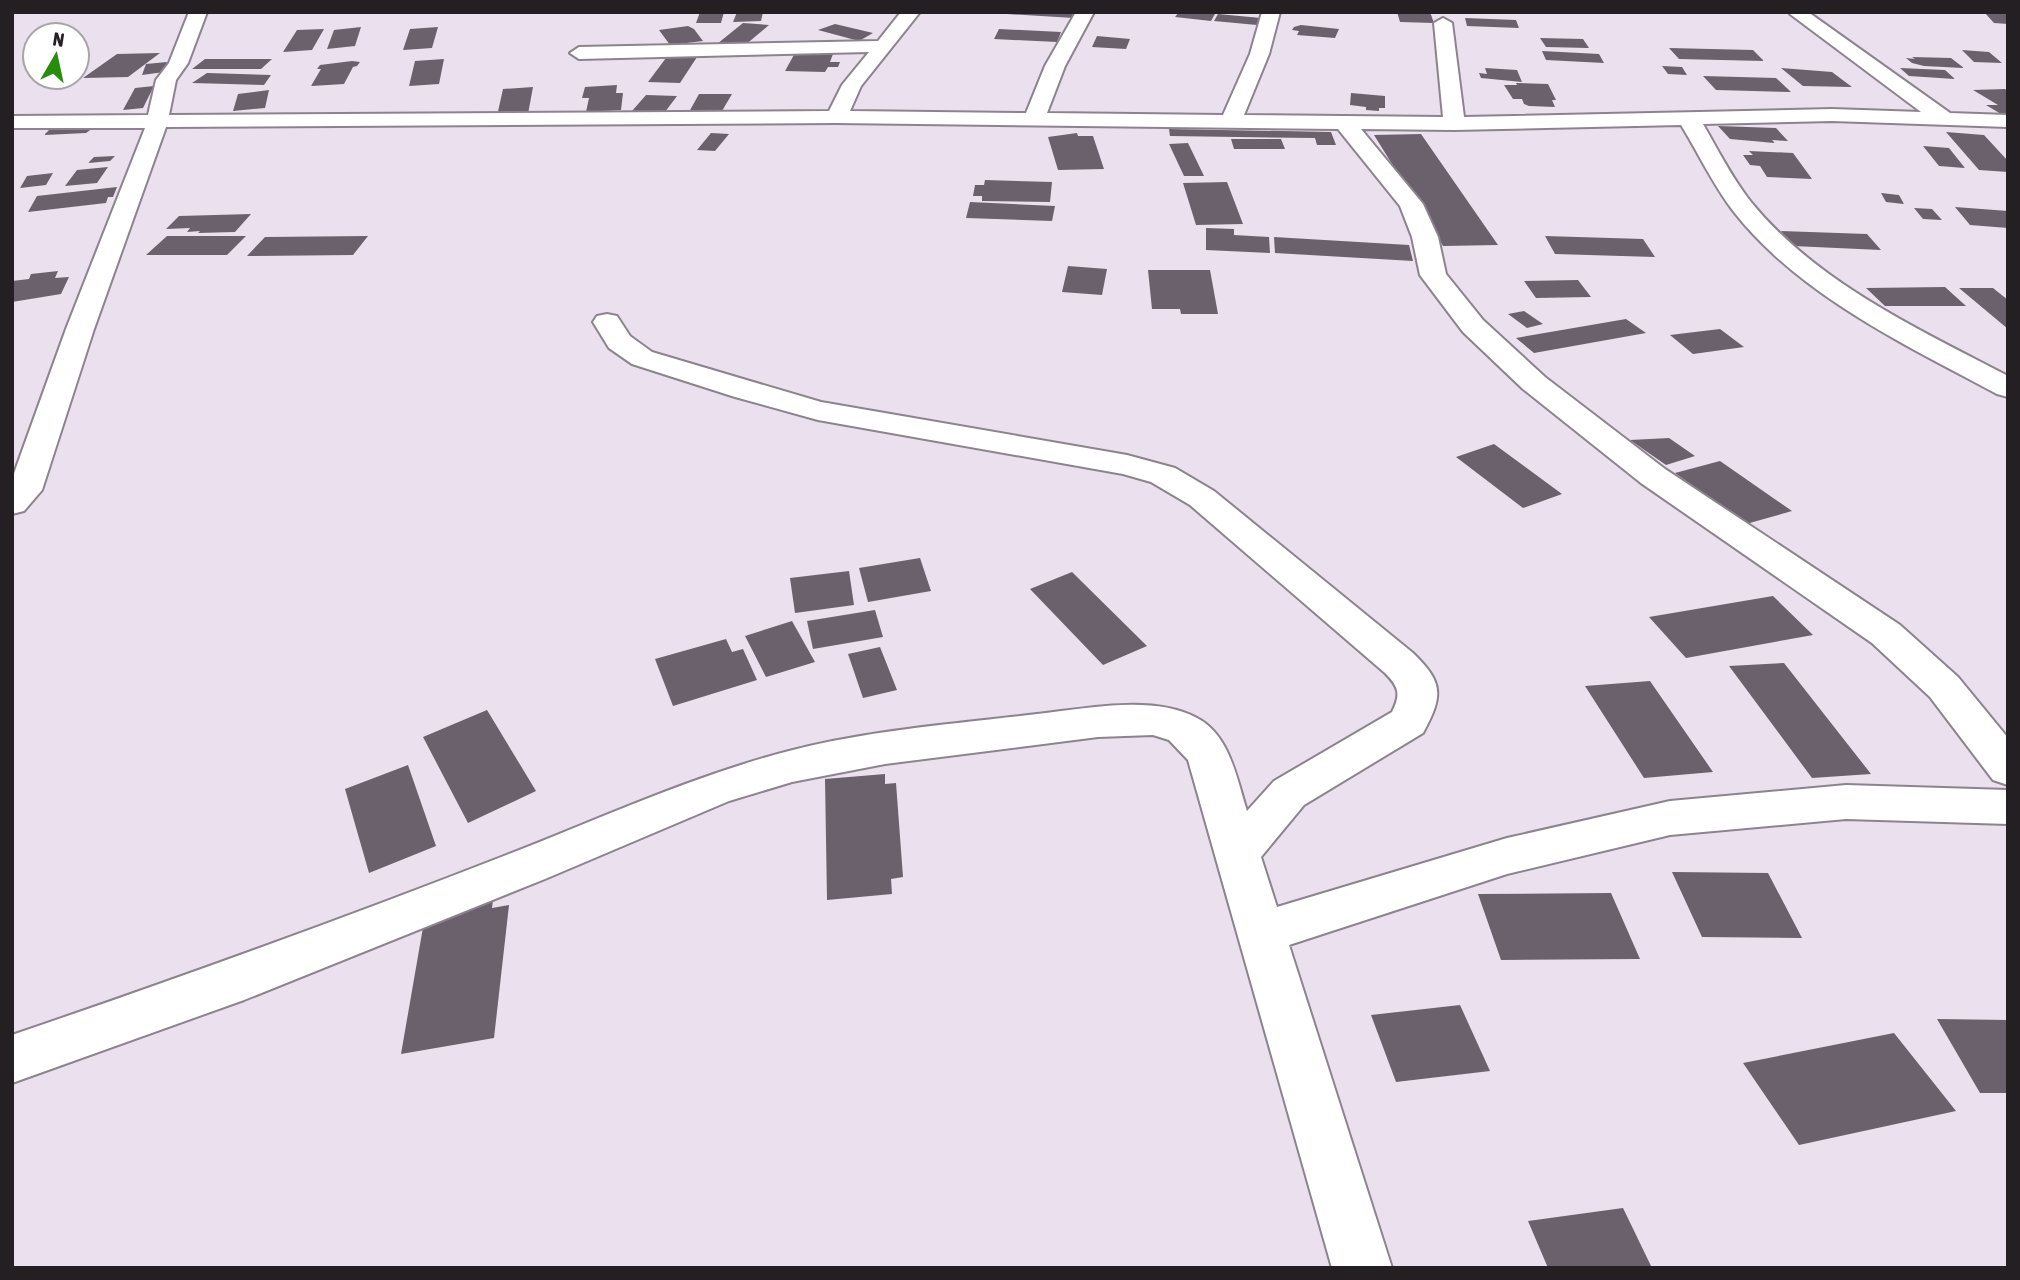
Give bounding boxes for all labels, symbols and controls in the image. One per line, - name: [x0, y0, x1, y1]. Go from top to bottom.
- north arrow: [21, 21, 91, 91]
- text: N: [51, 27, 66, 51]

